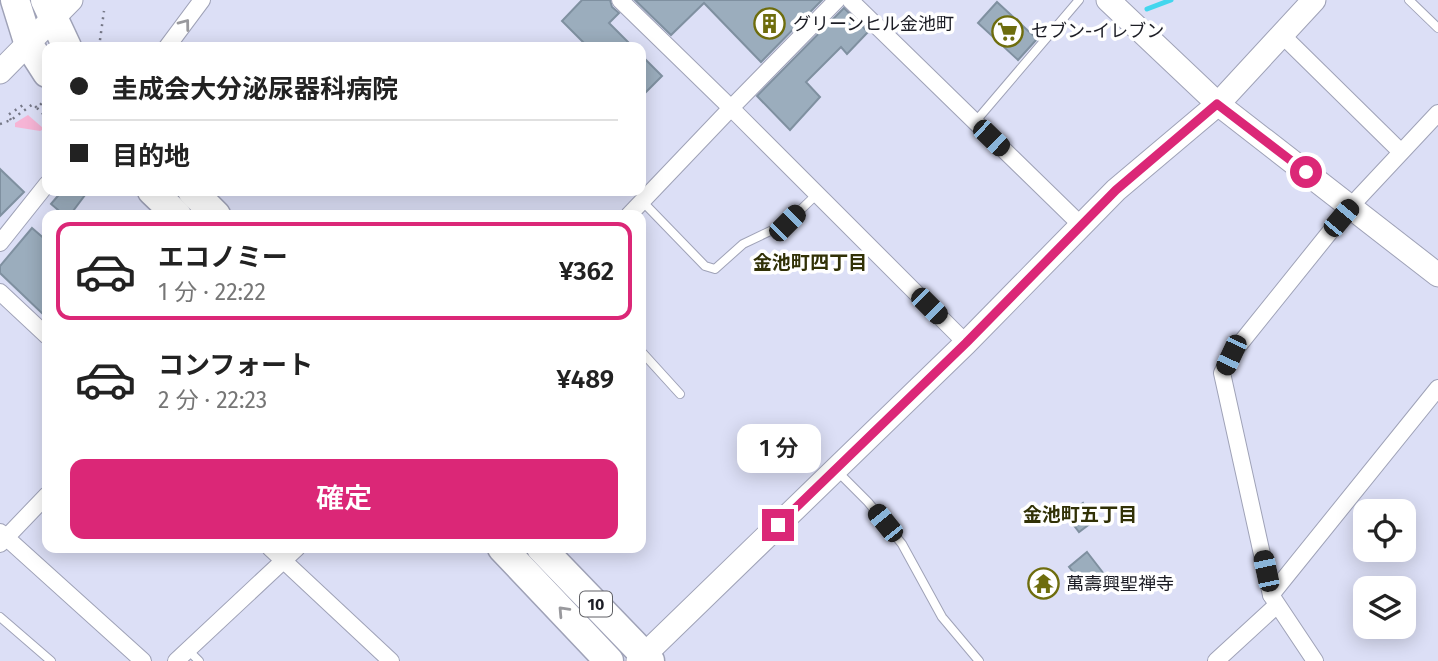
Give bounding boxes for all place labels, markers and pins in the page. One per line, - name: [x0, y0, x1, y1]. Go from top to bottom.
- building icon: グリーンヒル金池町: [753, 7, 787, 41]
- place label: グリーンヒル金池町: [793, 13, 954, 35]
- supermarket icon: セブン-イレブン: [991, 14, 1025, 48]
- place label: セブン-イレブン: [1031, 20, 1164, 42]
- temple icon: 萬壽興聖禅寺: [1026, 567, 1060, 601]
- place label: 萬壽興聖禅寺: [1066, 573, 1174, 595]

